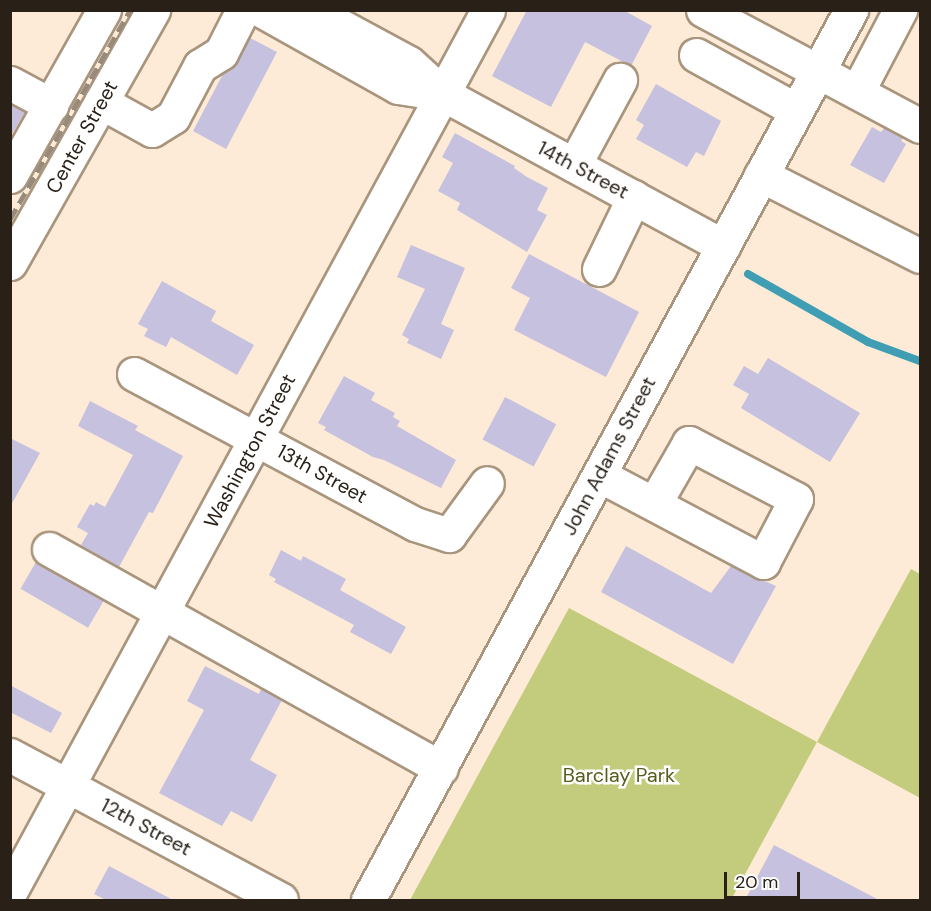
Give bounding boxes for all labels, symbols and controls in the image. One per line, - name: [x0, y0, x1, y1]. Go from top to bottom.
- street label: Center Street: [41, 76, 123, 198]
- street label: 14th Street: [533, 136, 633, 204]
- street label: Washington Street: [199, 370, 301, 532]
- street label: John Adams Street: [557, 373, 661, 539]
- street label: 13th Street: [273, 439, 371, 509]
- park label: Barclay Park: [563, 763, 675, 787]
- street label: 12th Street: [97, 793, 195, 861]
- scale bar: [727, 860, 804, 898]
- text: 20 m: [735, 870, 778, 894]

